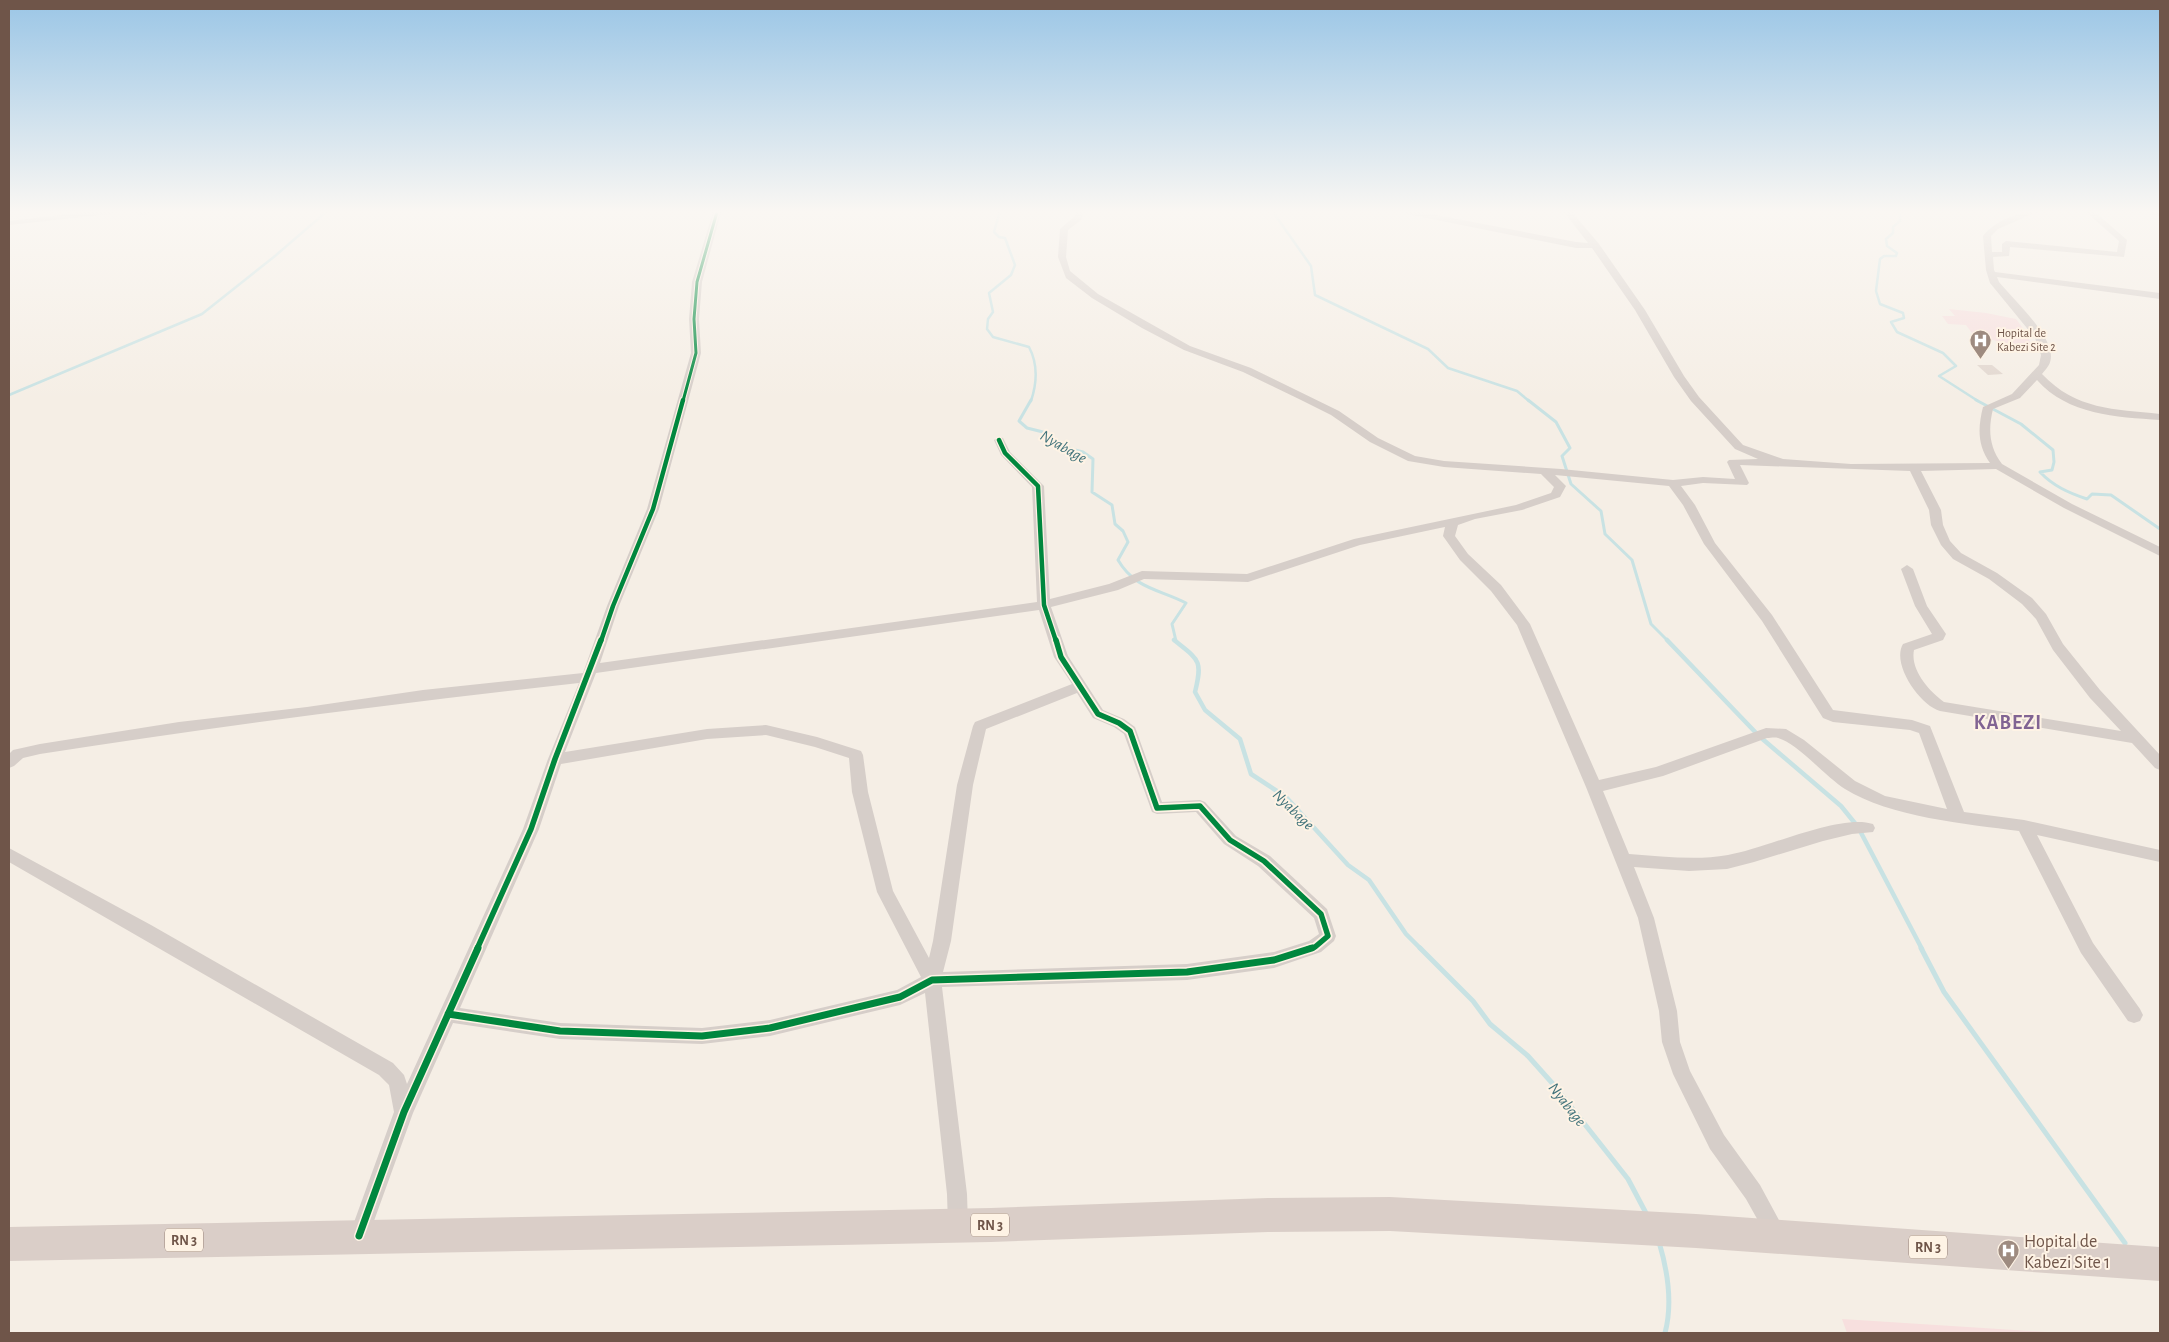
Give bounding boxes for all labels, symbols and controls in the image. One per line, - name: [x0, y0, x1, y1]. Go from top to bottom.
- place label: Hopital de Kabezi Site 2: [1997, 327, 2056, 353]
- hospital icon: Hopital de Kabezi Site 2: [1969, 328, 1993, 359]
- water label: Nyabage: [1038, 427, 1089, 466]
- district label: KABEZI: [1974, 713, 2042, 733]
- water label: Nyabage: [1270, 786, 1317, 833]
- water label: Nyabage: [1545, 1080, 1589, 1129]
- road number: RN 3: [971, 1214, 1009, 1236]
- road number: RN 3: [165, 1228, 203, 1252]
- place label: Hopital de Kabezi Site 1: [2024, 1233, 2110, 1272]
- road number: RN 3: [1909, 1236, 1947, 1258]
- hospital icon: Hopital de Kabezi Site 1: [1996, 1239, 2020, 1270]

